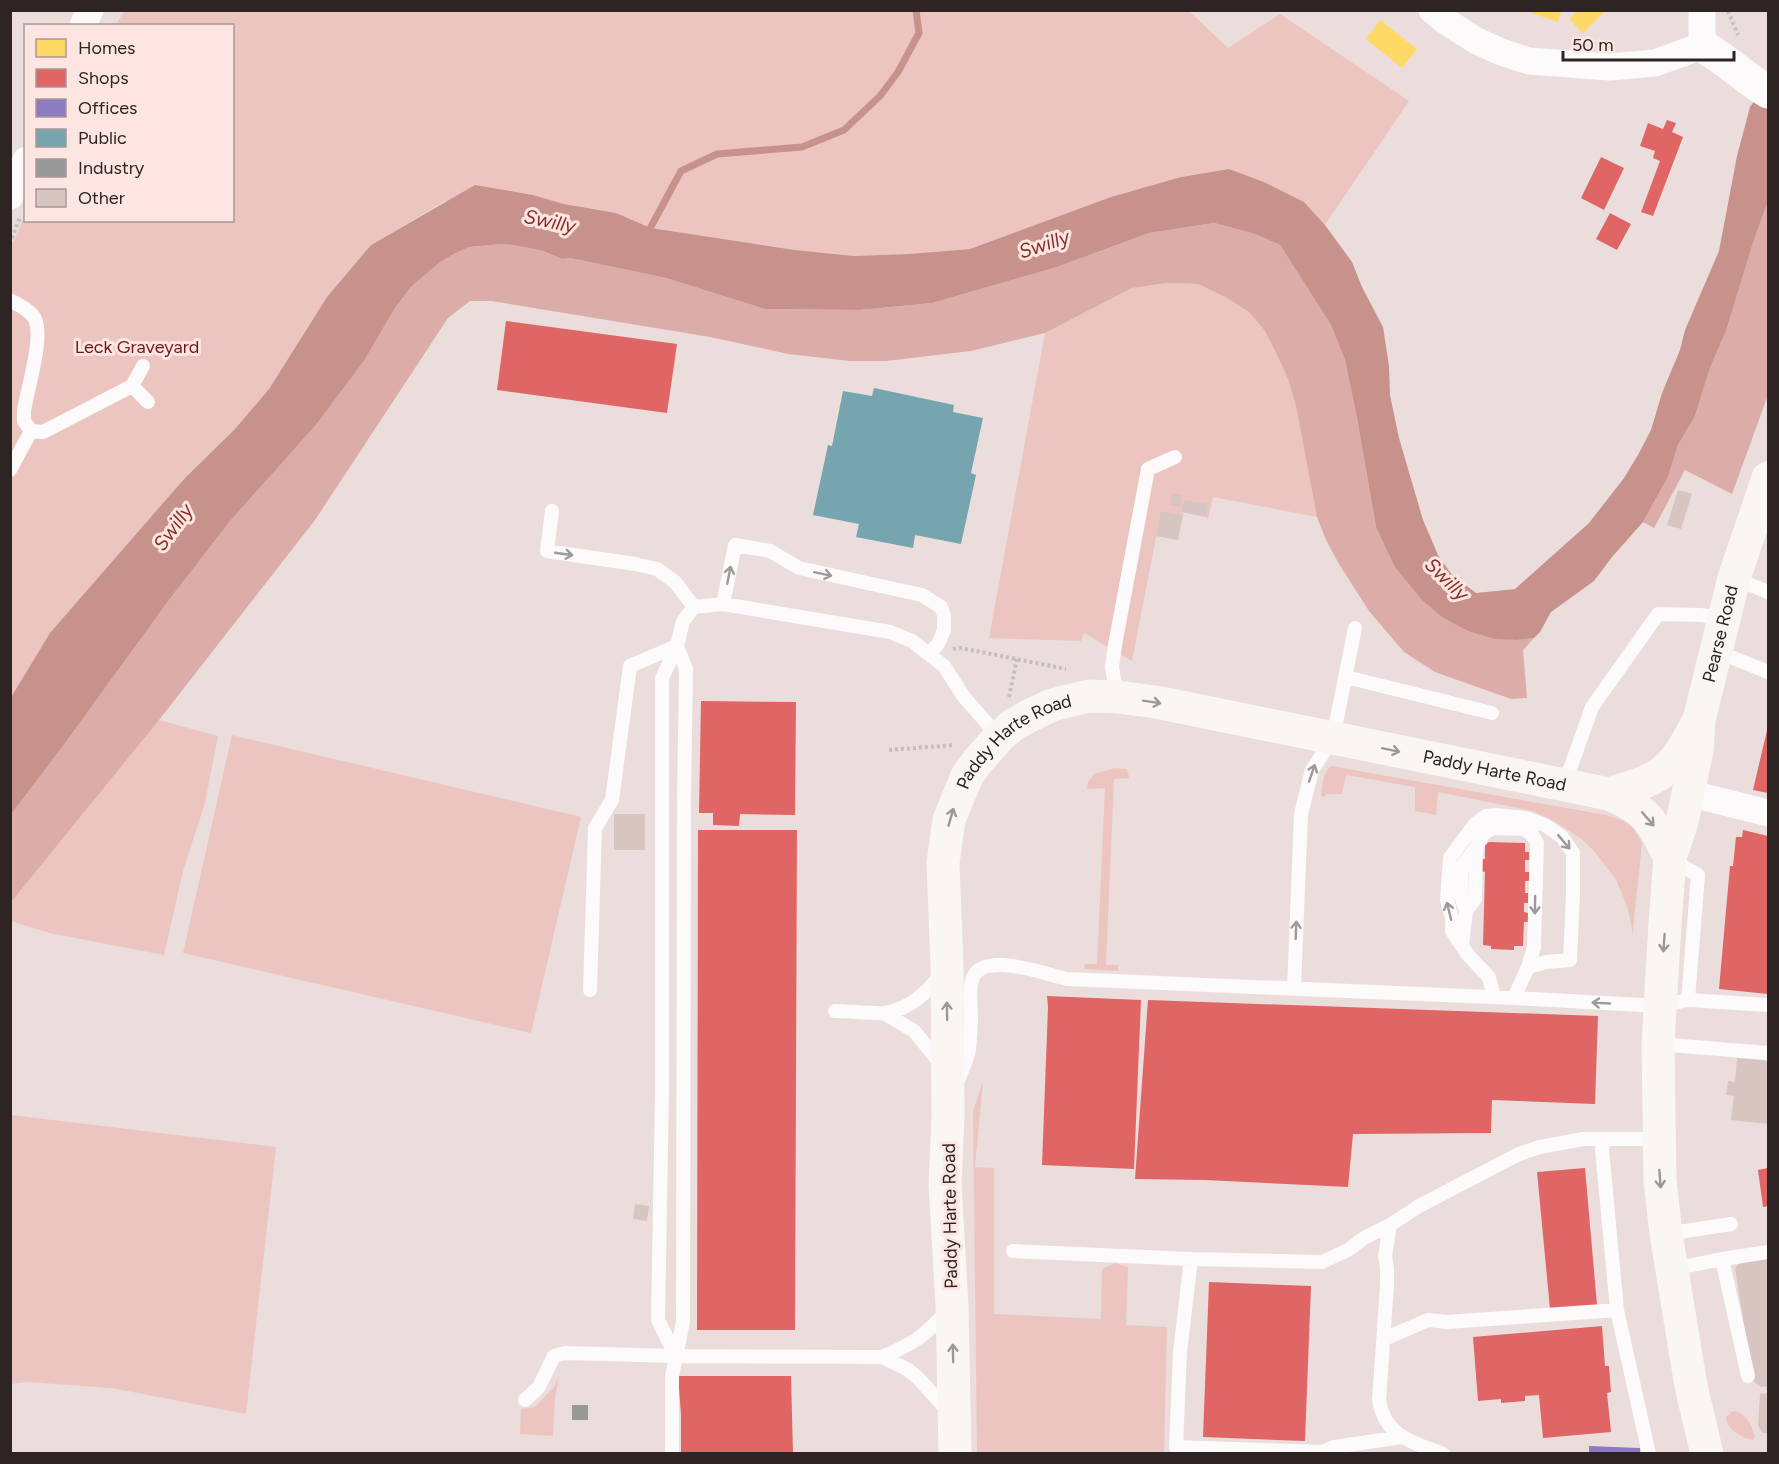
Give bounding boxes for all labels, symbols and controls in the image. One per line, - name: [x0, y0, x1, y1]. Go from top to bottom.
- legend: [24, 24, 234, 222]
- scale bar: [1563, 24, 1734, 62]
- text: 50 m: [1572, 34, 1614, 56]
- text: Homes: [78, 37, 136, 59]
- text: Shops: [78, 67, 129, 89]
- text: Offices: [78, 97, 137, 119]
- text: Public: [78, 127, 127, 149]
- text: Industry: [78, 157, 145, 179]
- text: Other: [78, 187, 125, 209]
- water label: Swilly: [522, 204, 579, 238]
- water label: Swilly: [1016, 224, 1074, 263]
- park label: Leck Graveyard: [75, 336, 199, 358]
- water label: Swilly: [148, 498, 199, 555]
- one-way arrow: [554, 548, 574, 559]
- water label: Swilly: [1420, 552, 1475, 607]
- one-way arrow: [724, 565, 735, 585]
- one-way arrow: [814, 568, 833, 580]
- street label: Pearse Road: [1698, 583, 1743, 685]
- street label: Paddy Harte Road: [952, 690, 1074, 792]
- one-way arrow: [1141, 696, 1161, 707]
- one-way arrow: [1380, 745, 1400, 756]
- street label: Paddy Harte Road: [1421, 745, 1568, 796]
- one-way arrow: [1307, 764, 1318, 783]
- one-way arrow: [946, 808, 957, 827]
- one-way arrow: [1640, 810, 1654, 826]
- one-way arrow: [1556, 833, 1570, 849]
- one-way arrow: [1529, 894, 1541, 914]
- one-way arrow: [1443, 902, 1455, 921]
- one-way arrow: [1291, 920, 1302, 940]
- one-way arrow: [1658, 932, 1669, 952]
- one-way arrow: [1592, 997, 1612, 1008]
- one-way arrow: [941, 1002, 953, 1022]
- street label: Paddy Harte Road: [938, 1143, 962, 1289]
- one-way arrow: [1655, 1169, 1666, 1189]
- one-way arrow: [947, 1344, 958, 1364]

